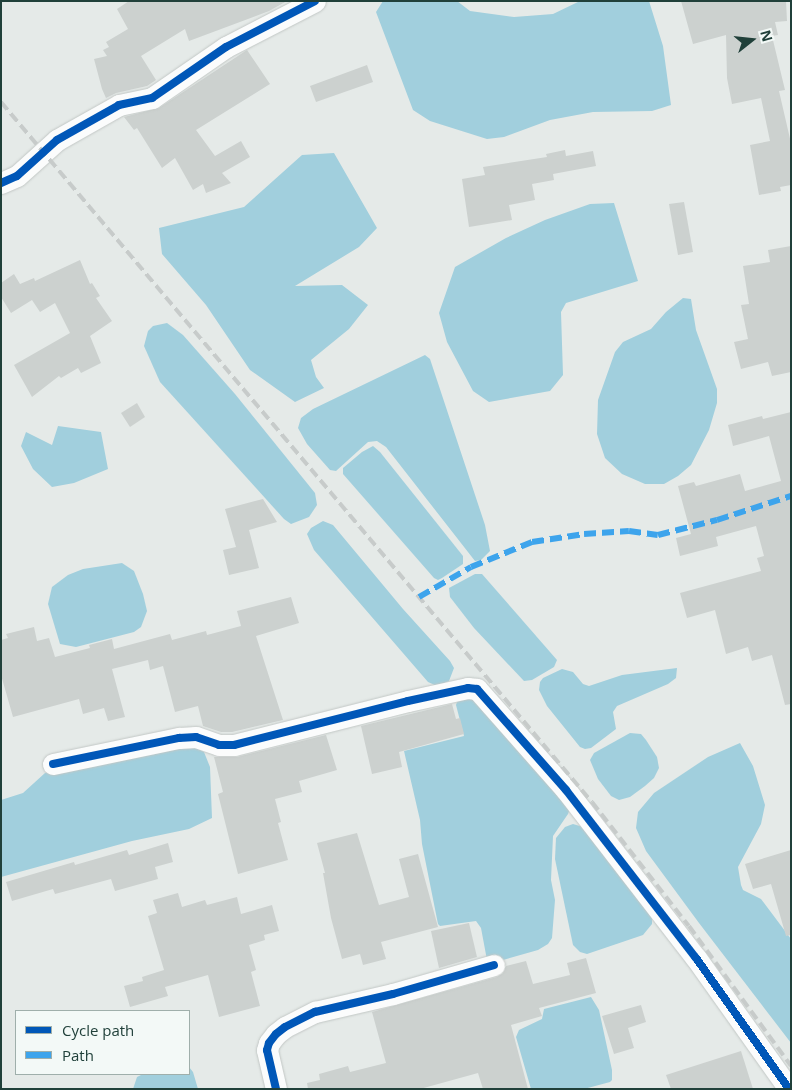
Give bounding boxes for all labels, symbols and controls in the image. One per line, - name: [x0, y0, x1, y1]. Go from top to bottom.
- north arrow: [727, 15, 777, 65]
- text: N: [756, 28, 778, 44]
- legend: [15, 1010, 190, 1075]
- text: Cycle path: [62, 1020, 134, 1040]
- text: Path: [62, 1045, 94, 1065]

